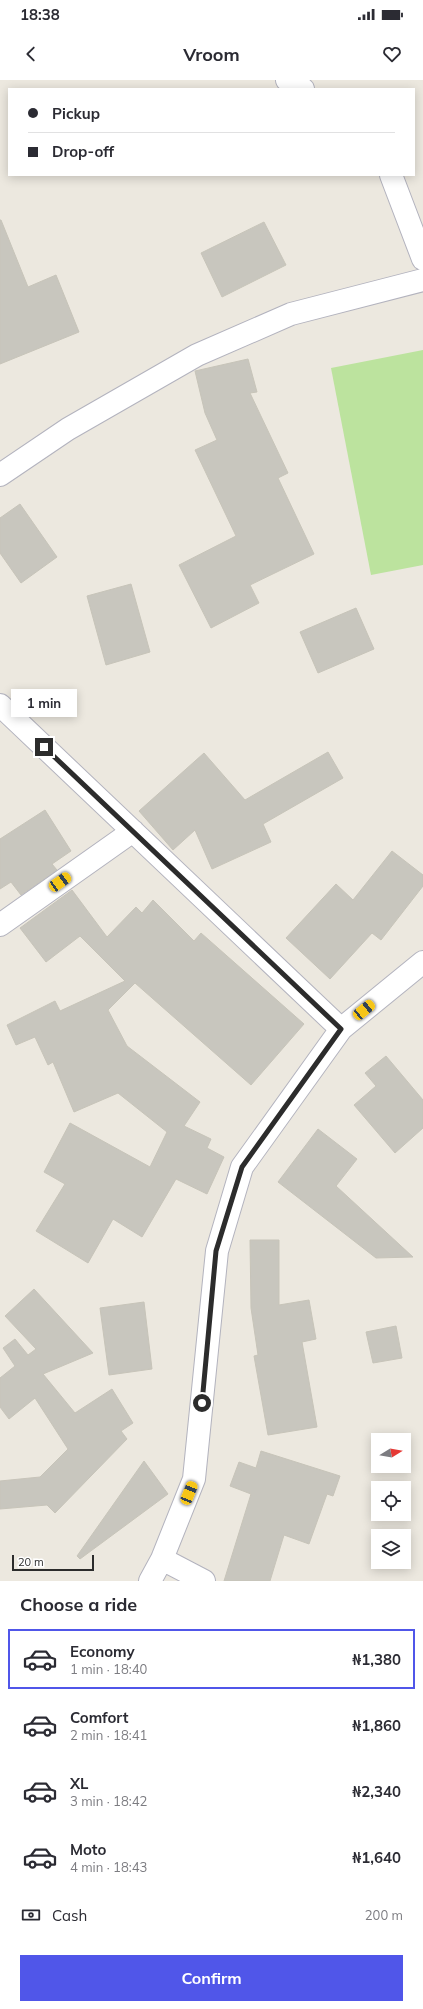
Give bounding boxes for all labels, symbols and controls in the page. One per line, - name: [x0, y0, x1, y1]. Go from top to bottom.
- text: 18:38: [20, 5, 60, 24]
- icon: back: [20, 43, 42, 65]
- text: Vroom: [183, 43, 240, 66]
- icon: heart: [381, 43, 403, 65]
- text: Pickup: [52, 104, 100, 123]
- text: Drop-off: [52, 142, 114, 161]
- callout: 1 min: [11, 689, 77, 717]
- text: 1 min: [27, 695, 61, 711]
- route end: [35, 738, 53, 756]
- car: [47, 870, 73, 894]
- car: [351, 998, 377, 1022]
- route start: [193, 1394, 211, 1412]
- north arrow: [371, 1433, 411, 1473]
- map controls: [371, 1433, 411, 1569]
- car: [179, 1480, 199, 1506]
- button: locate: [371, 1481, 411, 1521]
- button: layers: [371, 1529, 411, 1569]
- scale bar: [12, 1553, 94, 1572]
- text: 20 m: [18, 1555, 44, 1569]
- text: Choose a ride: [20, 1593, 137, 1616]
- icon: car: [22, 1641, 58, 1677]
- text: Economy: [70, 1642, 135, 1661]
- text: ₦1,380: [352, 1650, 401, 1669]
- text: 1 min · 18:40: [70, 1661, 147, 1677]
- icon: car: [22, 1707, 58, 1743]
- text: Comfort: [70, 1708, 128, 1727]
- text: ₦1,860: [352, 1716, 401, 1735]
- text: 2 min · 18:41: [70, 1727, 147, 1743]
- icon: car: [22, 1773, 58, 1809]
- text: XL: [70, 1774, 88, 1793]
- text: ₦2,340: [352, 1782, 401, 1801]
- text: 3 min · 18:42: [70, 1793, 147, 1809]
- icon: car: [22, 1839, 58, 1875]
- text: Moto: [70, 1840, 106, 1859]
- text: ₦1,640: [352, 1848, 401, 1867]
- text: 4 min · 18:43: [70, 1859, 147, 1875]
- icon: cash: [20, 1904, 42, 1926]
- text: Cash: [52, 1906, 87, 1925]
- text: 200 m: [365, 1907, 403, 1923]
- button: Confirm: [20, 1955, 403, 2001]

